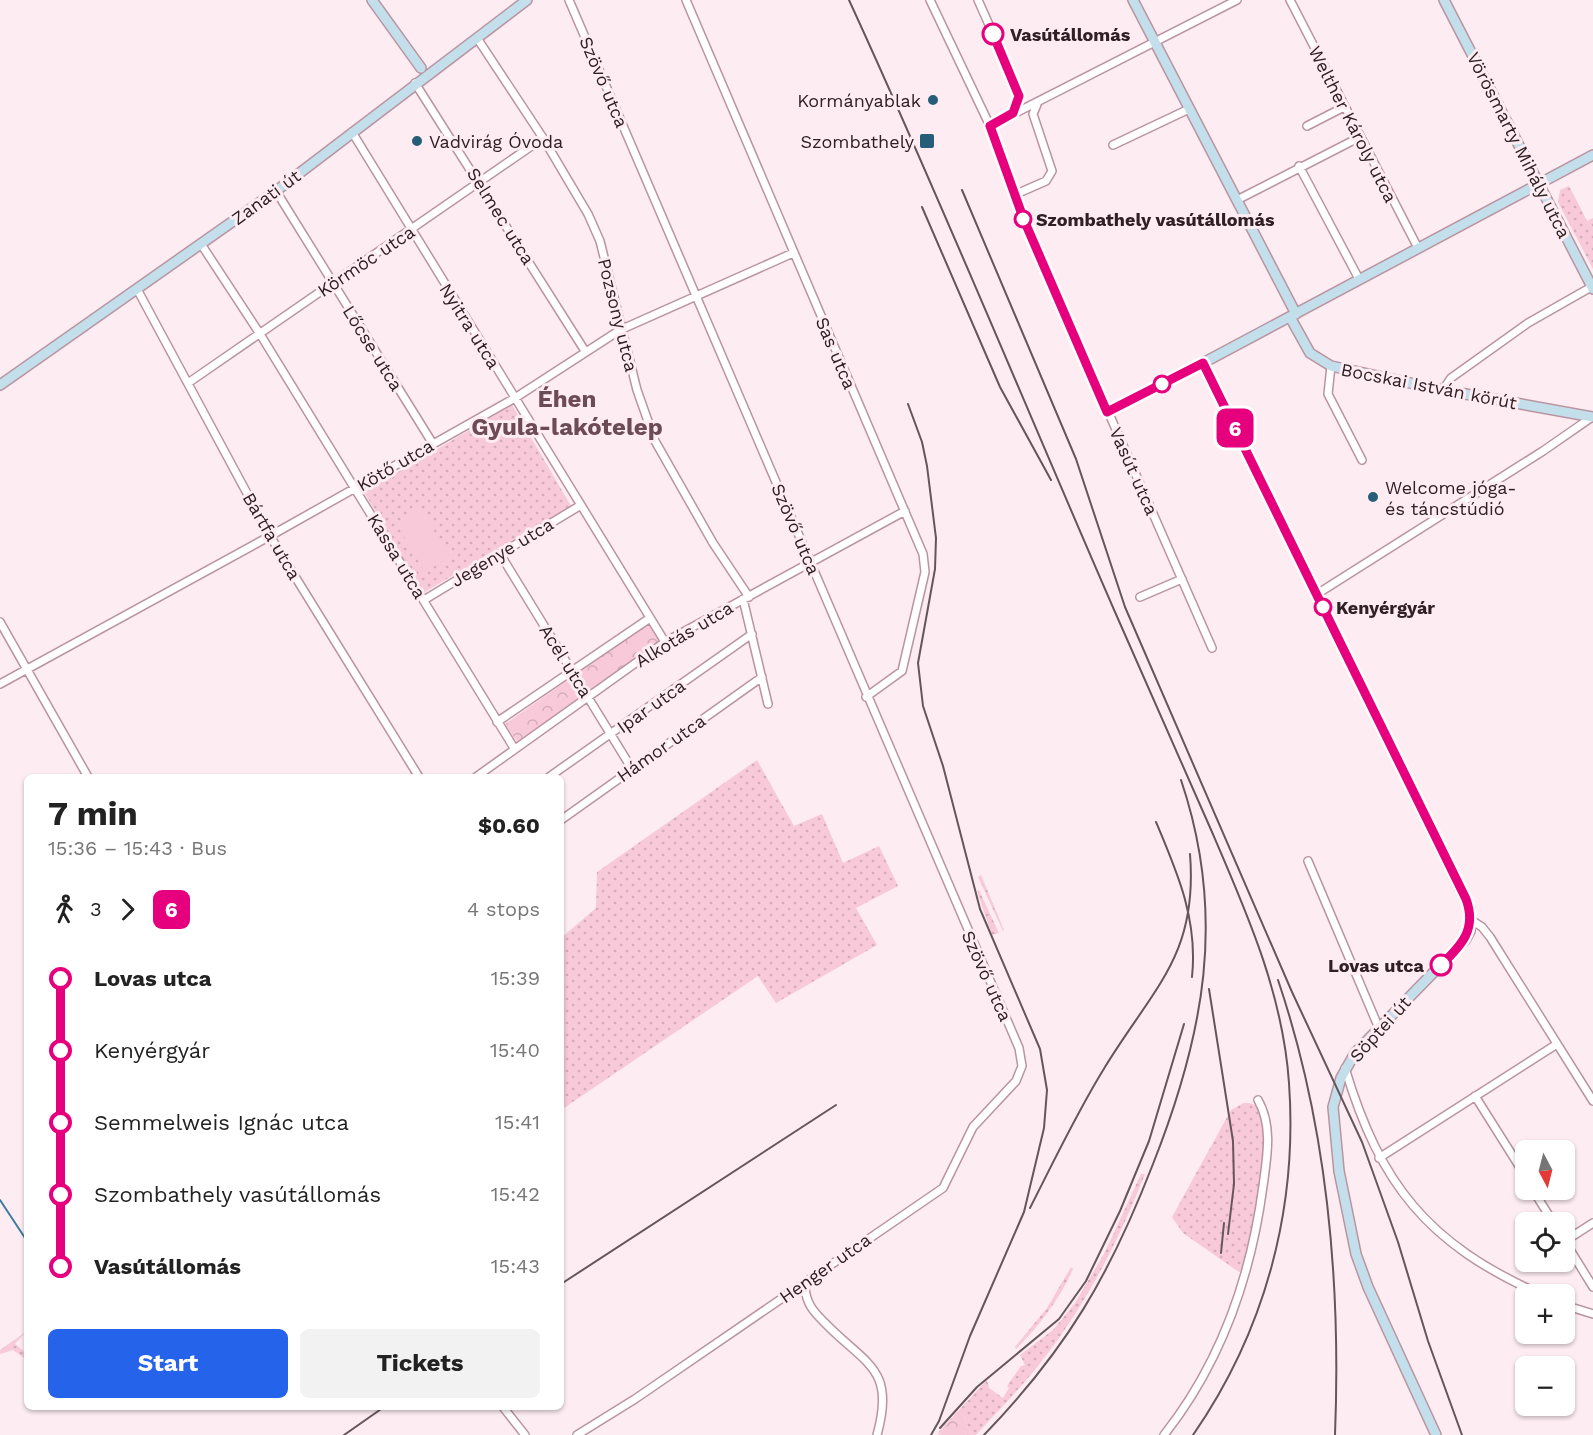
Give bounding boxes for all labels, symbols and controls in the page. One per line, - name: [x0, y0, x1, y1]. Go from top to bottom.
- marker: Vasútállomás: [982, 23, 1004, 45]
- place label: Vasútállomás: [1010, 24, 1131, 45]
- street label: Szövő utca: [575, 33, 633, 131]
- street label: Welther Károly utca: [1304, 42, 1402, 206]
- street label: Vörösmarty Mihály utca: [1463, 48, 1575, 242]
- place label: Kormányablak: [797, 90, 921, 111]
- marker: Kormányablak: [926, 93, 940, 107]
- place label: Vadvirág Óvoda: [429, 131, 563, 152]
- place label: Szombathely: [801, 131, 915, 152]
- marker: Szombathely: [918, 132, 936, 150]
- marker: Vadvirág Óvoda: [410, 134, 424, 148]
- street label: Selmec utca: [463, 164, 539, 268]
- street label: Zanati út: [228, 165, 305, 229]
- place label: Szombathely vasútállomás: [1036, 209, 1275, 230]
- marker: Szombathely vasútállomás: [1014, 210, 1032, 228]
- street label: Körmöc utca: [314, 221, 418, 301]
- street label: Pozsony utca: [594, 256, 642, 374]
- street label: Nyitra utca: [435, 279, 505, 373]
- street label: Lőcse utca: [339, 302, 407, 394]
- street label: Sas utca: [811, 314, 861, 392]
- street label: Bocskai István körút: [1339, 359, 1519, 413]
- unlabelled marker: [1153, 375, 1171, 393]
- district label: Éhen Gyula-lakótelep: [471, 385, 663, 441]
- line badge: 6: [1216, 408, 1254, 448]
- text: 6: [1229, 416, 1241, 441]
- street label: Vasút utca: [1105, 424, 1163, 518]
- street label: Kötő utca: [353, 435, 437, 495]
- place label: Welcome jóga- és táncstúdió: [1385, 477, 1516, 519]
- street label: Szövő utca: [767, 480, 825, 578]
- street label: Bártfa utca: [239, 489, 305, 583]
- marker: Welcome jóga- és táncstúdió: [1366, 490, 1380, 504]
- street label: Kassa utca: [363, 510, 431, 602]
- street label: Jegenye utca: [447, 513, 557, 591]
- street label: Alkotás utca: [631, 597, 737, 671]
- place label: Kenyérgyár: [1336, 597, 1435, 618]
- marker: Kenyérgyár: [1314, 598, 1332, 616]
- street label: Acél utca: [535, 621, 597, 701]
- street label: Ipar utca: [613, 675, 689, 737]
- street label: Hámor utca: [613, 710, 709, 786]
- text: 7 min: [48, 794, 138, 833]
- text: $0.60: [478, 813, 540, 838]
- text: 15:36 – 15:43 · Bus: [48, 836, 227, 860]
- icon: walk: [48, 893, 81, 926]
- icon: forward: [111, 893, 144, 926]
- text: 3: [90, 897, 102, 921]
- text: 6: [165, 897, 178, 922]
- text: 4 stops: [467, 897, 540, 921]
- street label: Szövő utca: [958, 927, 1016, 1025]
- marker: Lovas utca: [1430, 954, 1452, 976]
- place label: Lovas utca: [1328, 955, 1425, 976]
- text: Lovas utca: [94, 966, 211, 991]
- text: 15:39: [491, 966, 540, 990]
- street label: Söptei út: [1345, 992, 1415, 1066]
- text: Kenyérgyár: [94, 1038, 210, 1063]
- text: 15:40: [490, 1038, 540, 1062]
- text: Semmelweis Ignác utca: [94, 1110, 349, 1135]
- text: 15:41: [495, 1110, 540, 1134]
- north arrow: [1515, 1140, 1575, 1200]
- map controls: [1515, 1140, 1575, 1416]
- text: Szombathely vasútállomás: [94, 1182, 381, 1207]
- text: 15:42: [491, 1182, 540, 1206]
- button: locate: [1515, 1212, 1575, 1272]
- street label: Henger utca: [775, 1229, 875, 1307]
- text: Vasútállomás: [94, 1254, 241, 1279]
- text: 15:43: [491, 1254, 540, 1278]
- button: +: [1515, 1284, 1575, 1344]
- button: Start: [48, 1329, 288, 1398]
- button: Tickets: [300, 1329, 540, 1398]
- button: −: [1515, 1356, 1575, 1416]

